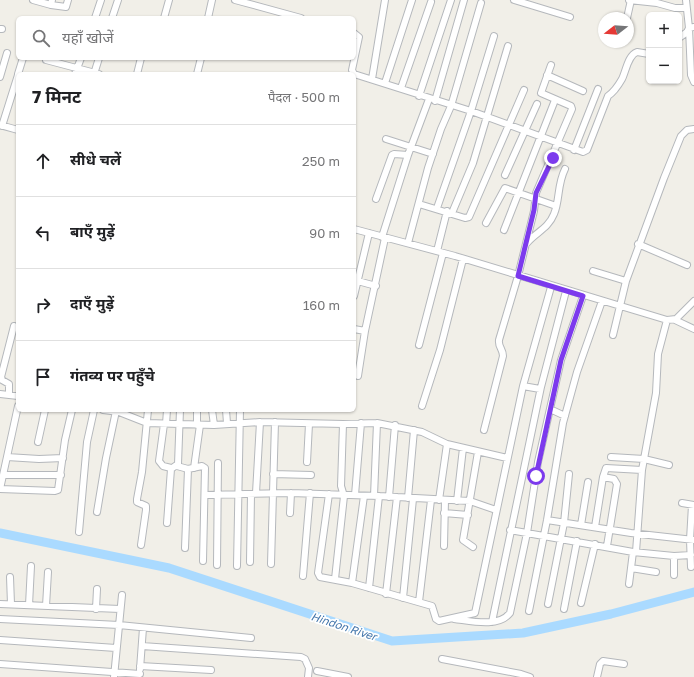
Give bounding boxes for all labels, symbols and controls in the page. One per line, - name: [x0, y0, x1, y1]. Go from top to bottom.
- north arrow: [598, 12, 634, 48]
- map controls: [646, 12, 682, 84]
- button: +: [646, 12, 682, 48]
- search box: [16, 16, 356, 60]
- icon: search: [30, 27, 52, 49]
- text: यहाँ खोजें: [62, 28, 114, 46]
- button: −: [646, 48, 682, 84]
- text: 7 मिनट: [32, 86, 81, 107]
- text: पैदल · 500 m: [268, 89, 340, 105]
- route end: [544, 149, 562, 167]
- icon: ahead: [32, 150, 54, 172]
- text: सीधे चलें: [70, 150, 121, 168]
- text: 250 m: [302, 153, 340, 169]
- icon: left: [32, 222, 54, 244]
- text: बाएँ मुड़ें: [70, 222, 115, 240]
- text: 90 m: [309, 225, 340, 241]
- icon: right: [32, 294, 54, 316]
- text: दाएँ मुड़ें: [70, 294, 114, 312]
- text: 160 m: [303, 297, 340, 313]
- icon: arrive: [32, 366, 54, 388]
- text: गंतव्य पर पहुँचे: [70, 366, 155, 384]
- route start: [527, 467, 545, 485]
- water label: Hindon River: [310, 609, 380, 643]

